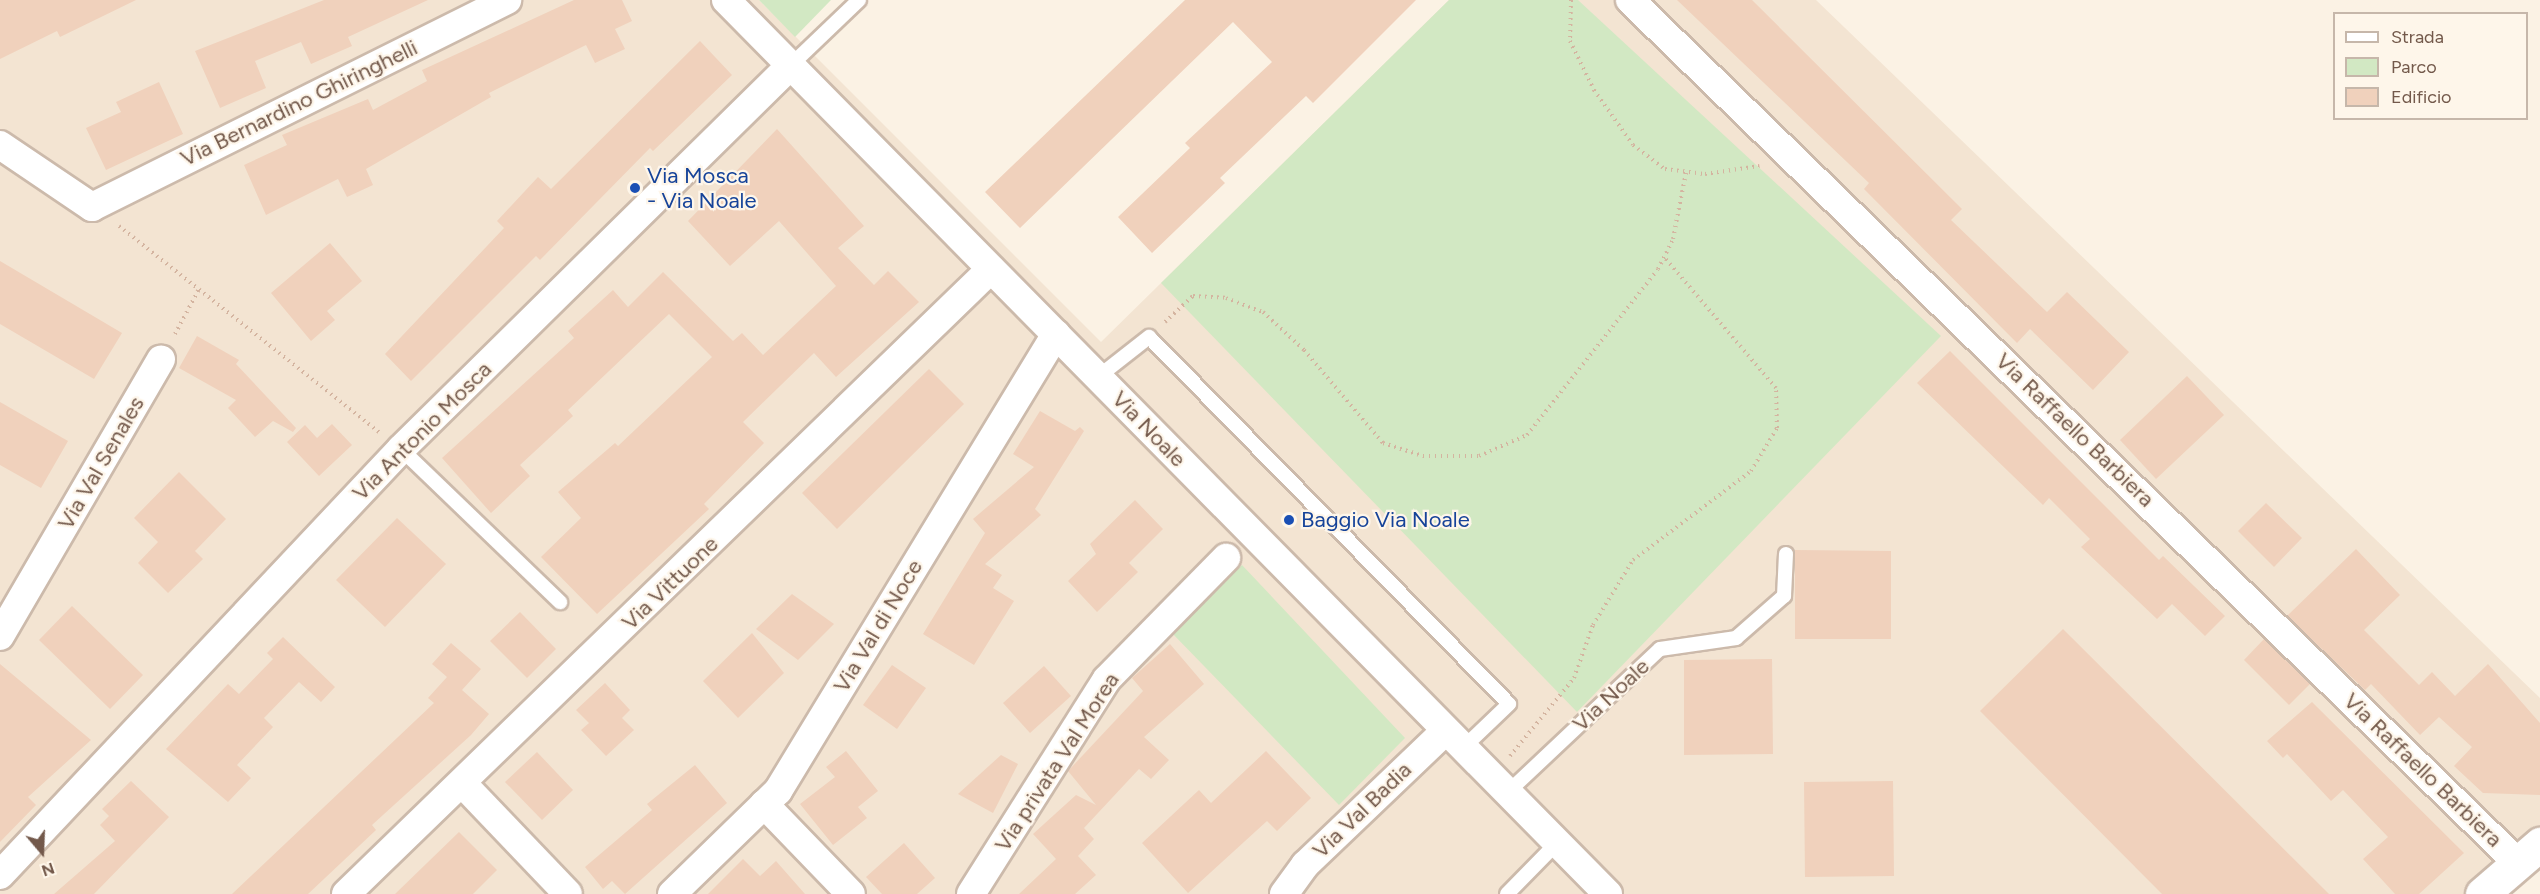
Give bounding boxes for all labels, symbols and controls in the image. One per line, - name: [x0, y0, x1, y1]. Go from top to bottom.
- legend: [2333, 12, 2528, 120]
- text: Strada: [2391, 26, 2444, 48]
- street label: Via Bernardino Ghiringhelli: [176, 34, 422, 172]
- text: Parco: [2391, 56, 2437, 78]
- text: Edificio: [2391, 86, 2452, 108]
- place label: Via Mosca - Via Noale: [647, 162, 756, 214]
- marker: Via Mosca - Via Noale: [628, 181, 642, 195]
- street label: Via Raffaello Barbiera: [1990, 348, 2160, 512]
- street label: Via Antonio Mosca: [347, 356, 497, 506]
- street label: Via Noale: [1107, 386, 1191, 472]
- street label: Via Val Senales: [52, 392, 150, 534]
- place label: Baggio Via Noale: [1301, 507, 1470, 533]
- marker: Baggio Via Noale: [1282, 513, 1296, 527]
- street label: Via Vittuone: [616, 531, 724, 635]
- street label: Via Val di Noce: [828, 555, 928, 697]
- street label: Via Noale: [1567, 653, 1655, 737]
- street label: Via privata Val Morea: [989, 668, 1125, 856]
- street label: Via Raffaello Barbiera: [2338, 688, 2508, 852]
- street label: Via Val Badia: [1307, 756, 1417, 864]
- north arrow: [12, 822, 72, 882]
- text: N: [39, 858, 57, 880]

